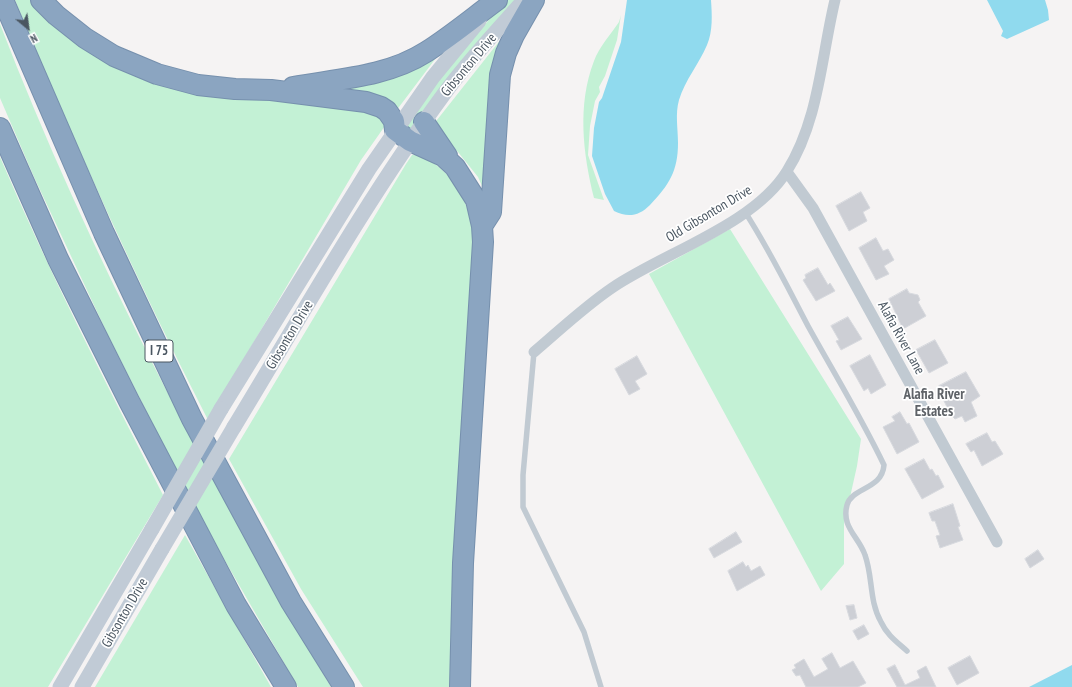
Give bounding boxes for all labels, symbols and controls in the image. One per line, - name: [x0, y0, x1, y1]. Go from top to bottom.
- north arrow: [8, 8, 48, 48]
- street label: Gibsonton Drive: [438, 30, 500, 100]
- text: N: [28, 31, 40, 46]
- street label: Old Gibsonton Drive: [663, 182, 755, 246]
- street label: Gibsonton Drive: [263, 298, 317, 372]
- street label: Alafia River Lane: [874, 298, 928, 378]
- road number: I 75: [145, 340, 173, 362]
- district label: Alafia River Estates: [903, 386, 965, 421]
- street label: Gibsonton Drive: [98, 575, 152, 651]

